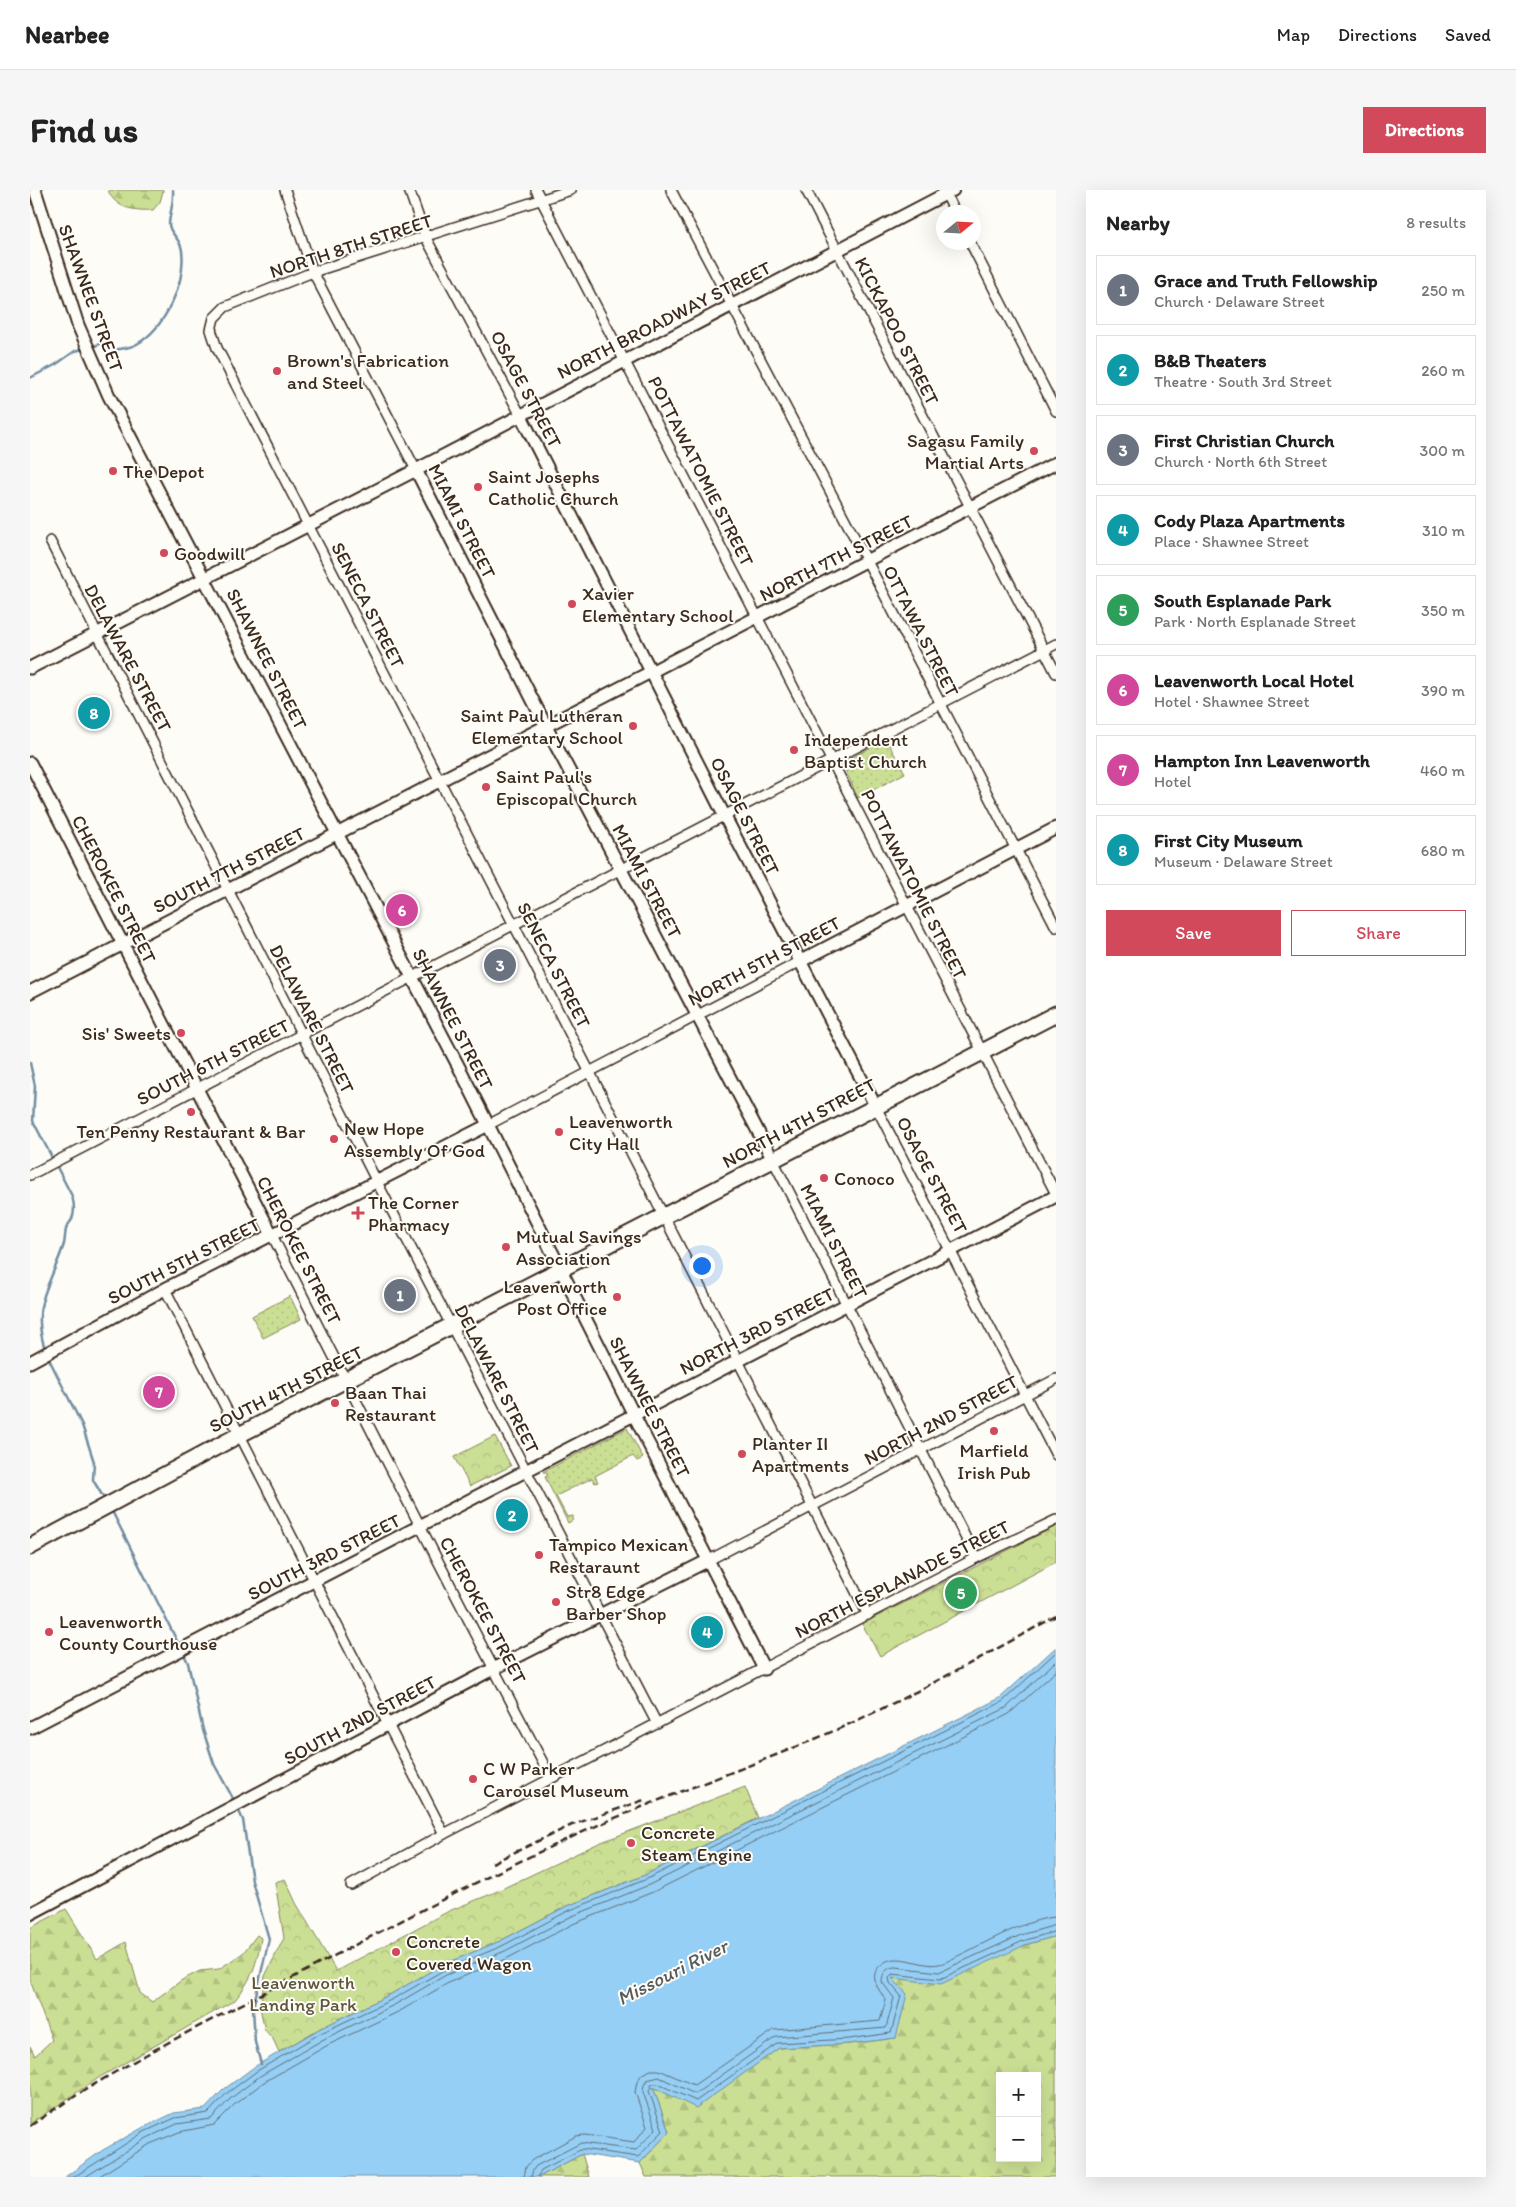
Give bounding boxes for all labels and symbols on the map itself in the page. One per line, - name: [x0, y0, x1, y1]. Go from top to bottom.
- north arrow: [936, 205, 981, 250]
- street label: NORTH 8TH STREET: [267, 209, 436, 283]
- street label: SHAWNEE STREET: [54, 221, 128, 375]
- street label: KICKAPOO STREET: [850, 253, 944, 409]
- street label: NORTH BROADWAY STREET: [553, 256, 775, 384]
- street label: OSAGE STREET: [485, 326, 567, 452]
- place label: Brown's Fabrication and Steel: [287, 349, 449, 394]
- marker: Brown's Fabrication and Steel: [271, 365, 283, 377]
- street label: POTTAWATOMIE STREET: [643, 372, 759, 570]
- place label: Sagasu Family Martial Arts: [907, 429, 1024, 474]
- marker: Sagasu Family Martial Arts: [1028, 445, 1040, 457]
- place label: The Depot: [123, 460, 204, 483]
- street label: MIAMI STREET: [423, 460, 501, 583]
- marker: The Depot: [107, 465, 119, 477]
- place label: Saint Josephs Catholic Church: [488, 465, 619, 510]
- marker: Saint Josephs Catholic Church: [472, 481, 484, 493]
- street label: NORTH 7TH STREET: [756, 509, 917, 607]
- street label: SENECA STREET: [326, 538, 410, 672]
- place label: Goodwill: [174, 542, 246, 565]
- marker: Goodwill: [158, 547, 170, 559]
- street label: OTTAWA STREET: [878, 561, 964, 701]
- street label: DELAWARE STREET: [79, 580, 177, 736]
- place label: Xavier Elementary School: [582, 582, 734, 627]
- street label: SHAWNEE STREET: [222, 585, 313, 734]
- marker: Xavier Elementary School: [566, 598, 578, 610]
- pin: 8: [78, 694, 110, 732]
- place label: Saint Paul Lutheran Elementary School: [460, 704, 624, 749]
- marker: Saint Paul Lutheran Elementary School: [627, 720, 639, 732]
- place label: Independent Baptist Church: [804, 728, 927, 773]
- marker: Independent Baptist Church: [788, 744, 800, 756]
- street label: OSAGE STREET: [705, 753, 785, 879]
- place label: Saint Paul's Episcopal Church: [496, 765, 637, 810]
- marker: Saint Paul's Episcopal Church: [480, 781, 492, 793]
- street label: POTTAWATOMIE STREET: [856, 785, 972, 983]
- street label: CHEROKEE STREET: [67, 811, 161, 967]
- street label: MIAMI STREET: [607, 820, 687, 942]
- street label: SOUTH 7TH STREET: [149, 822, 309, 918]
- pin: 6: [386, 891, 418, 929]
- street label: SENECA STREET: [512, 898, 596, 1032]
- street label: NORTH 5TH STREET: [684, 911, 844, 1011]
- street label: DELAWARE STREET: [265, 941, 360, 1098]
- street label: SHAWNEE STREET: [408, 945, 499, 1094]
- pin: 3: [484, 946, 516, 984]
- street label: SOUTH 6TH STREET: [133, 1013, 293, 1110]
- place label: Sis' Sweets: [82, 1022, 171, 1045]
- marker: Sis' Sweets: [175, 1027, 187, 1039]
- street label: NORTH 4TH STREET: [718, 1073, 880, 1173]
- marker: Ten Penny Restaurant & Bar: [185, 1106, 197, 1118]
- place label: Leavenworth City Hall: [569, 1110, 673, 1155]
- street label: OSAGE STREET: [891, 1112, 973, 1238]
- place label: New Hope Assembly Of God: [344, 1117, 485, 1162]
- place label: Ten Penny Restaurant & Bar: [77, 1120, 306, 1143]
- marker: Leavenworth City Hall: [553, 1126, 565, 1138]
- marker: New Hope Assembly Of God: [328, 1133, 340, 1145]
- place label: Conoco: [834, 1167, 895, 1190]
- street label: CHEROKEE STREET: [252, 1172, 346, 1328]
- marker: Conoco: [818, 1172, 830, 1184]
- street label: MIAMI STREET: [795, 1180, 873, 1303]
- place label: The Corner Pharmacy: [368, 1191, 459, 1236]
- marker: The Corner Pharmacy: [352, 1207, 364, 1219]
- street label: SOUTH 5TH STREET: [104, 1212, 264, 1309]
- place label: Mutual Savings Association: [516, 1225, 642, 1270]
- marker: Mutual Savings Association: [500, 1241, 512, 1253]
- your location: [689, 1253, 715, 1279]
- place label: Leavenworth Post Office: [503, 1275, 607, 1320]
- pin: 1: [384, 1276, 416, 1314]
- street label: NORTH 3RD STREET: [676, 1282, 838, 1380]
- marker: Leavenworth Post Office: [611, 1291, 623, 1303]
- street label: DELAWARE STREET: [450, 1301, 545, 1458]
- street label: SHAWNEE STREET: [605, 1333, 696, 1482]
- street label: SOUTH 4TH STREET: [205, 1340, 367, 1438]
- street label: NORTH 2ND STREET: [860, 1370, 1022, 1470]
- pin: 7: [143, 1373, 175, 1411]
- place label: Baan Thai Restaurant: [345, 1381, 436, 1426]
- marker: Baan Thai Restaurant: [329, 1397, 341, 1409]
- marker: Marfield Irish Pub: [988, 1425, 1000, 1437]
- place label: Planter II Apartments: [752, 1432, 849, 1477]
- place label: Marfield Irish Pub: [957, 1439, 1031, 1484]
- marker: Planter II Apartments: [736, 1448, 748, 1460]
- pin: 2: [496, 1496, 528, 1534]
- street label: SOUTH 3RD STREET: [244, 1508, 404, 1605]
- street label: NORTH ESPLANADE STREET: [791, 1515, 1013, 1643]
- street label: CHEROKEE STREET: [435, 1532, 532, 1688]
- place label: Tampico Mexican Restaraunt: [549, 1533, 688, 1578]
- marker: Tampico Mexican Restaraunt: [533, 1549, 545, 1561]
- pin: 5: [945, 1574, 977, 1612]
- place label: Str8 Edge Barber Shop: [566, 1580, 666, 1625]
- marker: Str8 Edge Barber Shop: [550, 1596, 562, 1608]
- place label: Leavenworth County Courthouse: [59, 1610, 217, 1655]
- pin: 4: [691, 1613, 723, 1651]
- marker: Leavenworth County Courthouse: [43, 1626, 55, 1638]
- street label: SOUTH 2ND STREET: [280, 1670, 440, 1770]
- place label: C W Parker Carousel Museum: [483, 1757, 629, 1802]
- marker: C W Parker Carousel Museum: [467, 1773, 479, 1785]
- place label: Concrete Steam Engine: [641, 1821, 752, 1866]
- marker: Concrete Steam Engine: [625, 1837, 637, 1849]
- place label: Concrete Covered Wagon: [406, 1930, 532, 1975]
- water label: Missouri River: [613, 1933, 734, 2010]
- marker: Concrete Covered Wagon: [390, 1946, 402, 1958]
- park label: Leavenworth Landing Park: [249, 1971, 357, 2016]

